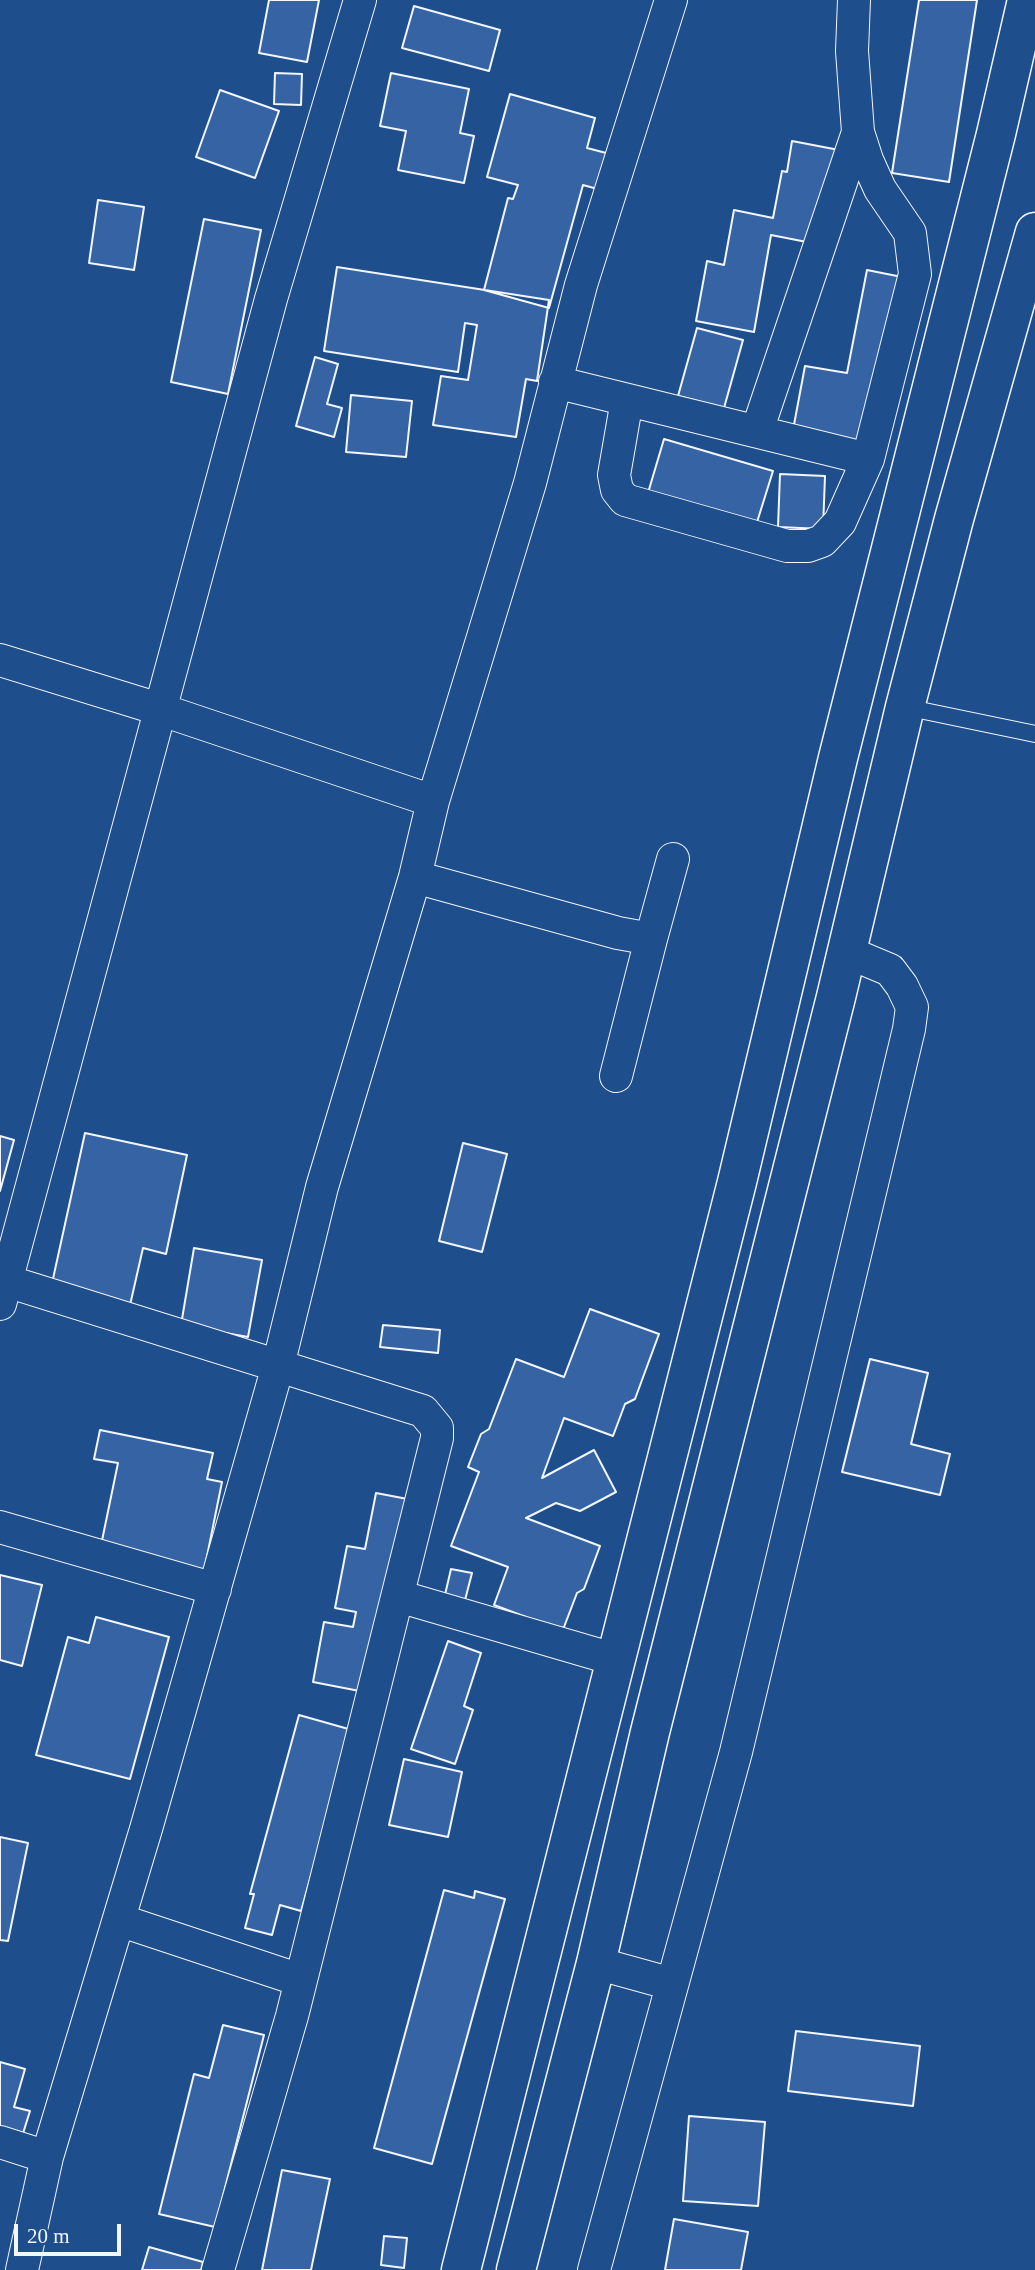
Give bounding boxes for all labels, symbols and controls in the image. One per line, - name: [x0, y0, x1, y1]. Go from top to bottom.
- scale bar: [18, 2210, 124, 2254]
- text: 20 m: [27, 2224, 70, 2248]

